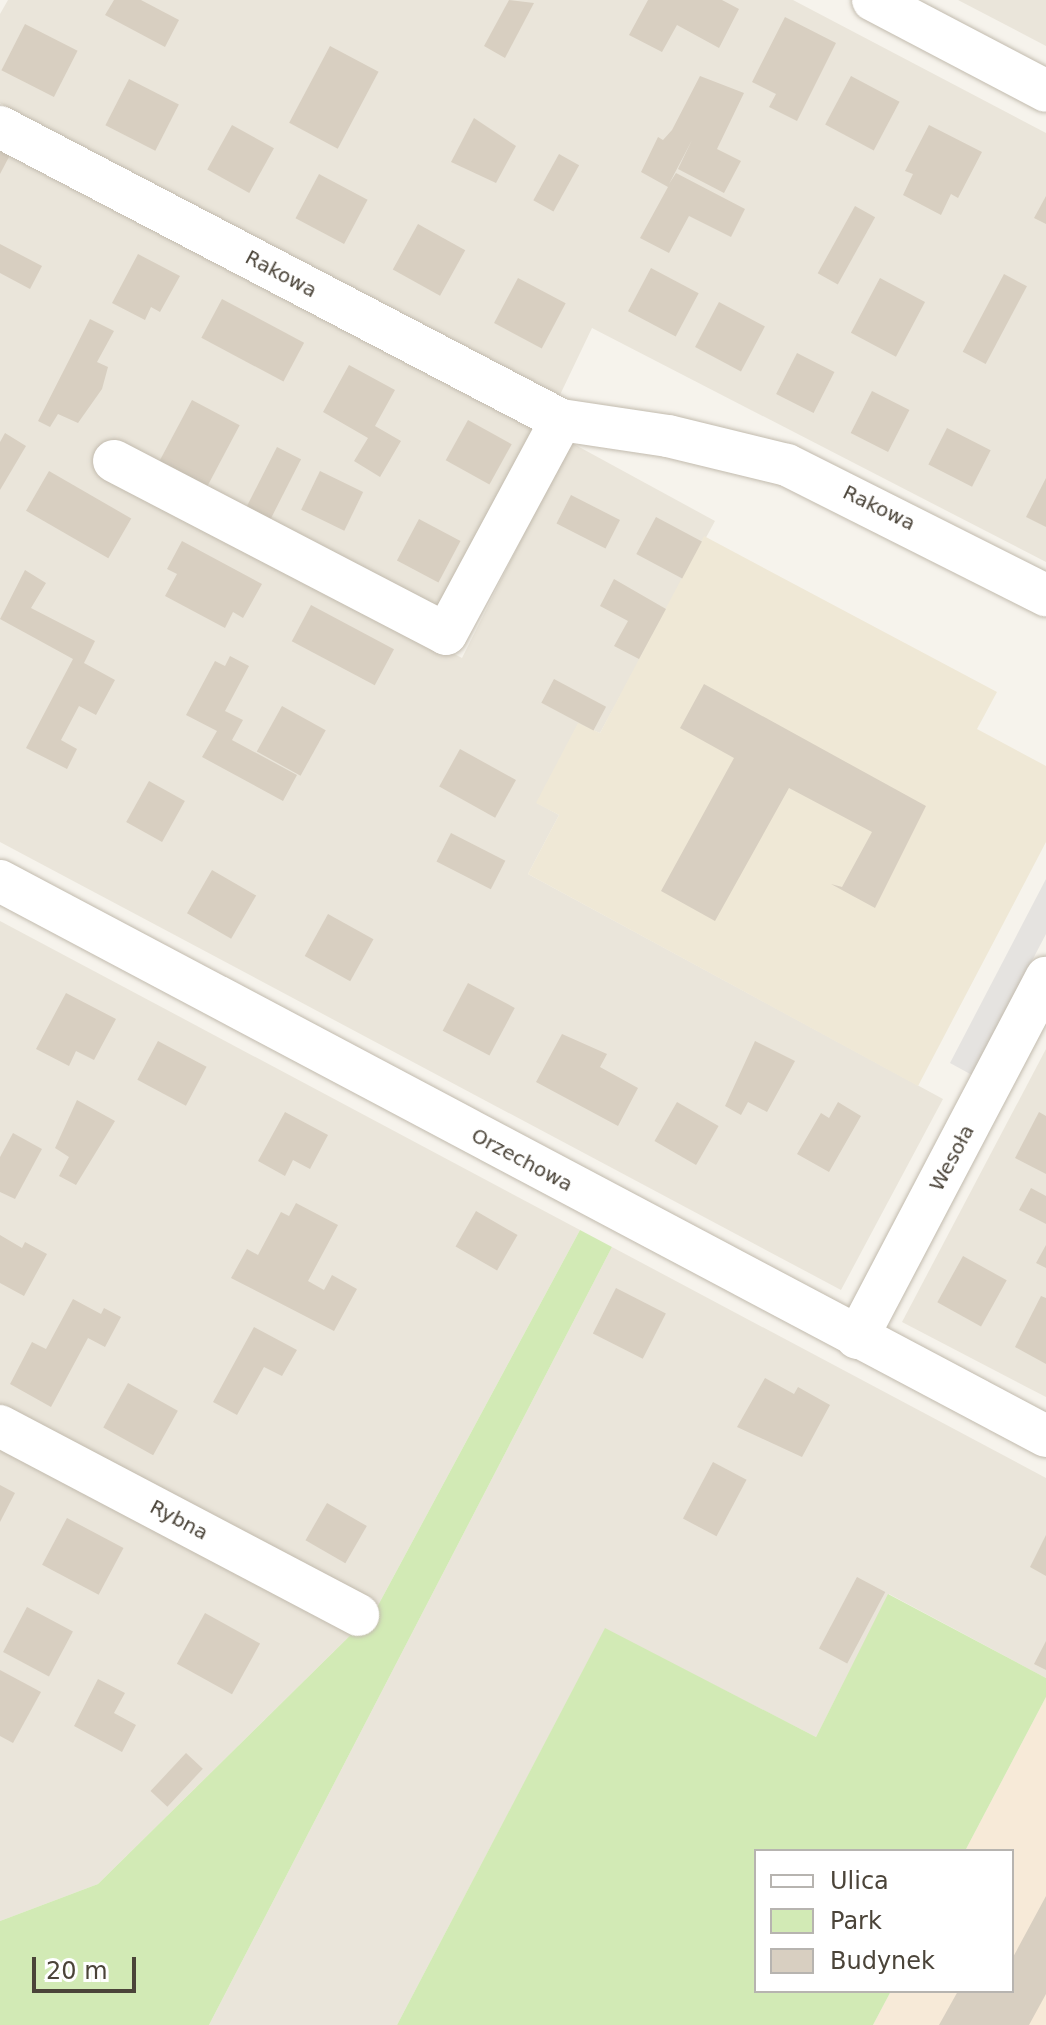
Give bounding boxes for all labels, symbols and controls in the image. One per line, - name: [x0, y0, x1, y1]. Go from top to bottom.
- street label: Rakowa: [241, 245, 321, 303]
- street label: Rakowa: [839, 480, 919, 536]
- street label: Wesoła: [925, 1121, 979, 1195]
- street label: Orzechowa: [467, 1123, 577, 1197]
- street label: Rybna: [146, 1495, 212, 1545]
- legend: [754, 1849, 1014, 1993]
- text: Ulica: [830, 1867, 889, 1895]
- text: Park: [830, 1907, 882, 1935]
- scale bar: [36, 1941, 140, 1991]
- text: Budynek: [830, 1947, 935, 1975]
- text: 20 m: [46, 1957, 108, 1985]

